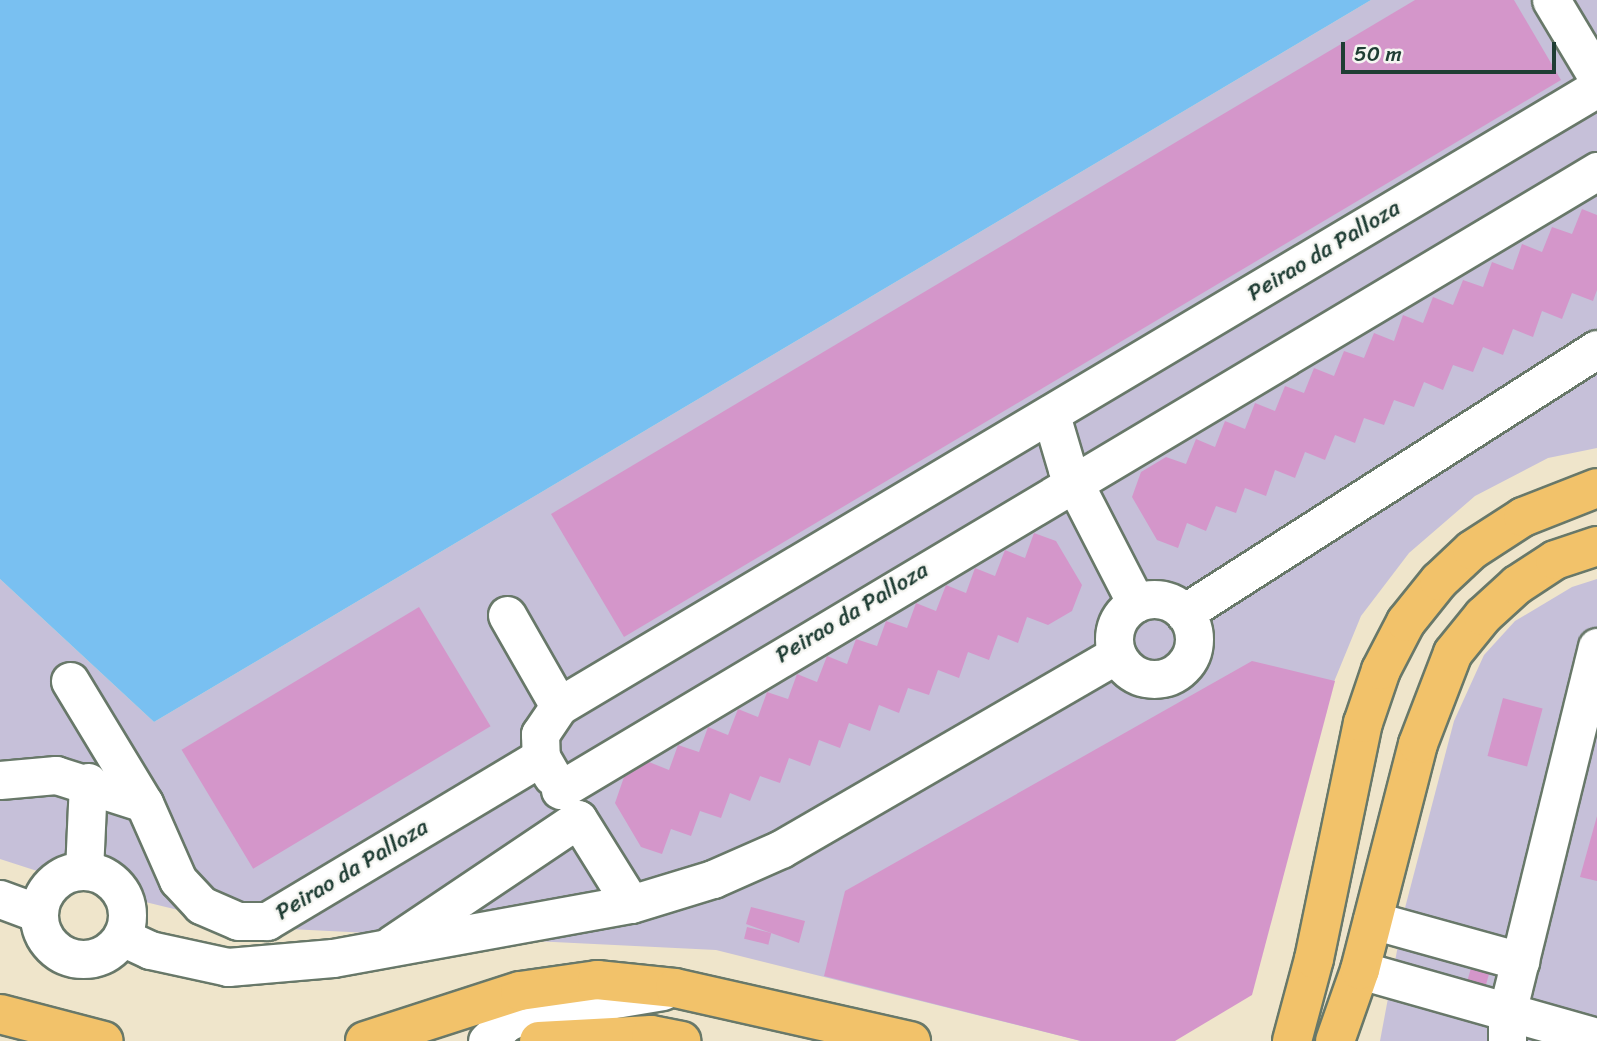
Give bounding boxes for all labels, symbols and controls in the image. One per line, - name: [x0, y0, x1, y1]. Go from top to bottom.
- scale bar: [1345, 28, 1560, 72]
- text: 50 m: [1354, 35, 1402, 73]
- street label: Peirao da Palloza: [1243, 195, 1405, 307]
- street label: Peirao da Palloza: [771, 557, 933, 669]
- street label: Peirao da Palloza: [271, 814, 433, 926]

